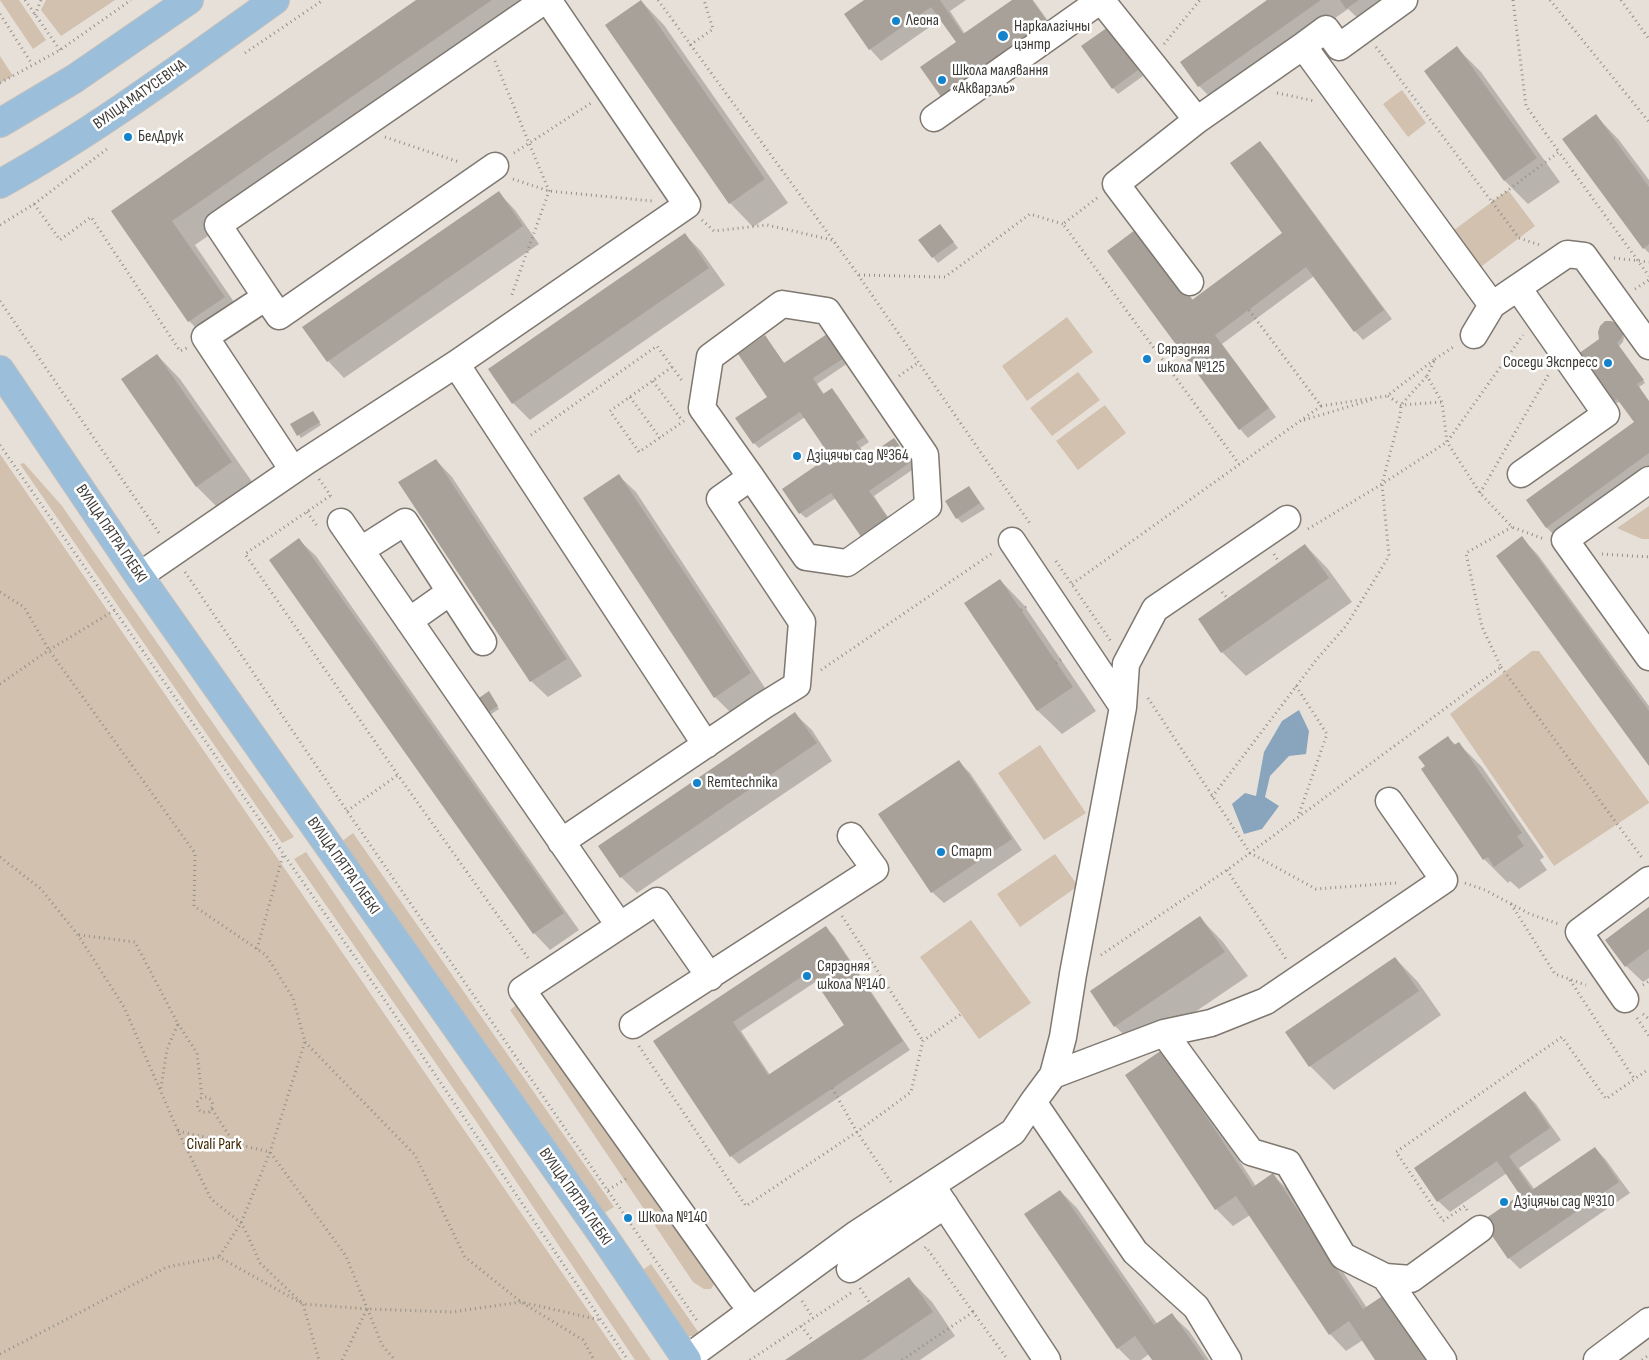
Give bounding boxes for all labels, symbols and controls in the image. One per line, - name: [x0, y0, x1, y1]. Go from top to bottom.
- place label: Леона: [906, 11, 939, 31]
- marker: Леона: [890, 15, 902, 27]
- place label: Наркалагічны цэнтр: [1014, 17, 1090, 55]
- marker: Наркалагічны цэнтр: [996, 29, 1010, 43]
- street label: ВУЛІЦА МАТУСЕВІЧА: [90, 56, 190, 134]
- place label: Школа малявання «Акварэль»: [952, 61, 1048, 99]
- marker: Школа малявання «Акварэль»: [936, 74, 948, 86]
- place label: БелДрук: [138, 127, 184, 147]
- marker: БелДрук: [122, 131, 134, 143]
- place label: Сярэдняя школа №125: [1157, 340, 1225, 378]
- marker: Сярэдняя школа №125: [1141, 353, 1153, 365]
- place label: Соседи Экспресс: [1503, 353, 1598, 373]
- marker: Соседи Экспресс: [1602, 357, 1614, 369]
- place label: Дзіцячы сад №364: [807, 446, 909, 466]
- marker: Дзіцячы сад №364: [791, 450, 803, 462]
- street label: ВУЛІЦА ПЯТРА ГЛЕБКІ: [71, 481, 151, 587]
- place label: Remtechnika: [707, 773, 778, 793]
- marker: Remtechnika: [691, 777, 703, 789]
- street label: ВУЛІЦА ПЯТРА ГЛЕБКІ: [302, 814, 384, 918]
- place label: Старт: [951, 842, 992, 862]
- marker: Старт: [935, 846, 947, 858]
- place label: Сярэдняя школа №140: [817, 957, 886, 995]
- marker: Сярэдняя школа №140: [801, 970, 813, 982]
- park label: Civali Park: [186, 1135, 242, 1155]
- street label: ВУЛІЦА ПЯТРА ГЛЕБКІ: [534, 1145, 616, 1249]
- place label: Дзіцячы сад №310: [1514, 1192, 1615, 1212]
- marker: Дзіцячы сад №310: [1498, 1196, 1510, 1208]
- place label: Школа №140: [638, 1208, 707, 1228]
- marker: Школа №140: [622, 1212, 634, 1224]

